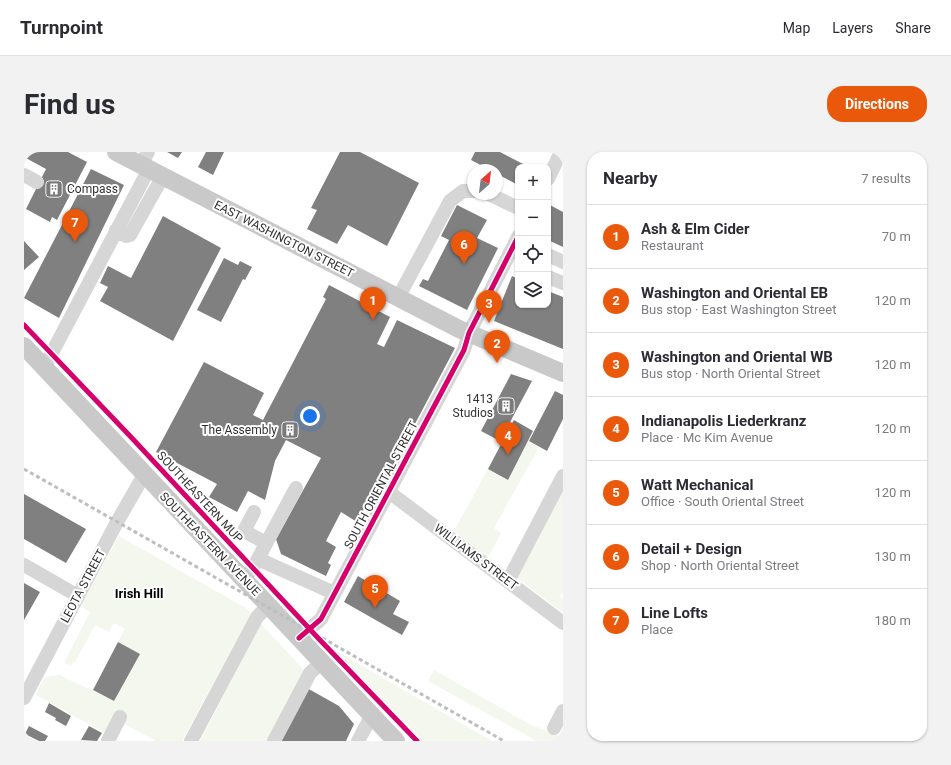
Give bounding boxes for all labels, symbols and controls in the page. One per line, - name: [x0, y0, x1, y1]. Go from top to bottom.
- text: Turnpoint: [20, 16, 103, 39]
- text: Map: [783, 20, 810, 36]
- text: Layers: [832, 20, 873, 36]
- text: Share: [895, 20, 931, 36]
- button: Directions: [827, 86, 927, 122]
- text: Find us: [24, 88, 115, 121]
- north arrow: [467, 164, 503, 200]
- map controls: [515, 164, 551, 308]
- button: +: [515, 164, 551, 200]
- text: Nearby: [603, 168, 658, 188]
- text: 7 results: [861, 171, 911, 186]
- building icon: Compass: [44, 179, 64, 199]
- place label: Compass: [67, 182, 118, 196]
- street label: EAST WASHINGTON STREET: [212, 198, 356, 280]
- button: −: [515, 200, 551, 236]
- pin: 7: [62, 209, 88, 242]
- text: Ash & Elm Cider: [641, 220, 749, 238]
- text: 1: [612, 229, 620, 244]
- text: 70 m: [882, 229, 911, 244]
- pin: 6: [451, 231, 477, 264]
- button: locate: [515, 236, 551, 272]
- text: Restaurant: [641, 238, 704, 253]
- button: layers: [515, 272, 551, 308]
- text: Washington and Oriental EB: [641, 284, 828, 302]
- pin: 1: [360, 287, 386, 320]
- pin: 3: [476, 290, 502, 323]
- text: 2: [612, 293, 620, 308]
- text: 120 m: [874, 293, 911, 308]
- text: Bus stop · East Washington Street: [641, 302, 836, 317]
- pin: 2: [484, 330, 510, 363]
- text: Washington and Oriental WB: [641, 348, 833, 366]
- text: 3: [612, 357, 620, 372]
- text: 120 m: [874, 357, 911, 372]
- text: Bus stop · North Oriental Street: [641, 366, 820, 381]
- place label: 1413 Studios: [453, 392, 493, 420]
- building icon: 1413 Studios: [496, 396, 516, 416]
- your location: [300, 406, 320, 426]
- text: Indianapolis Liederkranz: [641, 412, 807, 430]
- street label: SOUTH ORIENTAL STREET: [341, 419, 421, 551]
- building icon: The Assembly: [280, 420, 300, 440]
- text: 4: [612, 421, 620, 436]
- text: 120 m: [874, 421, 911, 436]
- pin: 4: [495, 422, 521, 455]
- place label: The Assembly: [201, 423, 277, 437]
- text: Place · Mc Kim Avenue: [641, 430, 773, 445]
- street label: SOUTHEASTERN MUP: [154, 449, 246, 546]
- text: Watt Mechanical: [641, 476, 753, 494]
- text: 5: [612, 485, 620, 500]
- text: 120 m: [874, 485, 911, 500]
- street label: SOUTHEASTERN AVENUE: [157, 489, 263, 599]
- text: Office · South Oriental Street: [641, 494, 804, 509]
- street label: WILLIAMS STREET: [431, 521, 521, 593]
- text: Detail + Design: [641, 540, 742, 558]
- street label: LEOTA STREET: [58, 547, 108, 625]
- text: 6: [612, 549, 620, 564]
- text: 130 m: [874, 549, 911, 564]
- text: Shop · North Oriental Street: [641, 558, 799, 573]
- pin: 5: [362, 575, 388, 608]
- district label: Irish Hill: [115, 586, 163, 601]
- text: Line Lofts: [641, 604, 708, 622]
- text: 7: [612, 613, 620, 628]
- text: 180 m: [874, 613, 911, 628]
- text: Place: [641, 622, 673, 637]

